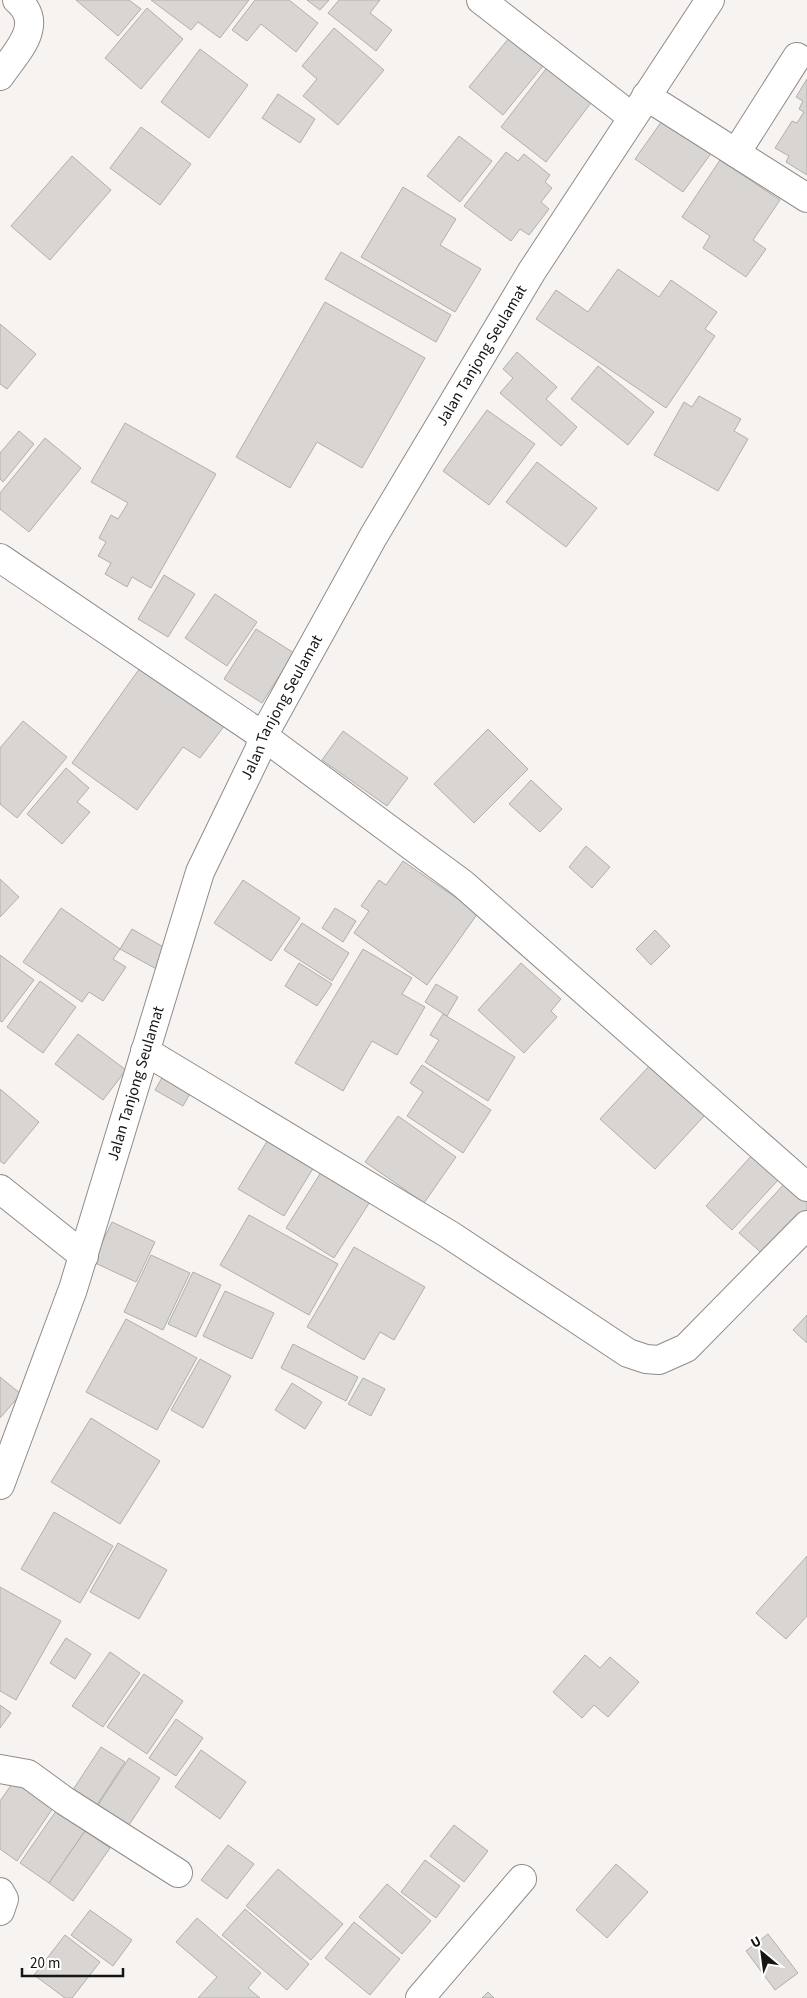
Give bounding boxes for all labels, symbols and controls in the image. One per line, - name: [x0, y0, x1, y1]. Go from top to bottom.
- street label: Jalan Tanjong Seulamat: [431, 280, 532, 430]
- street label: Jalan Tanjong Seulamat: [235, 630, 328, 784]
- street label: Jalan Tanjong Seulamat: [102, 1003, 170, 1164]
- north arrow: [737, 1928, 787, 1978]
- text: U: [747, 1932, 765, 1954]
- scale bar: [22, 1946, 124, 1978]
- text: 20 m: [30, 1953, 60, 1974]

